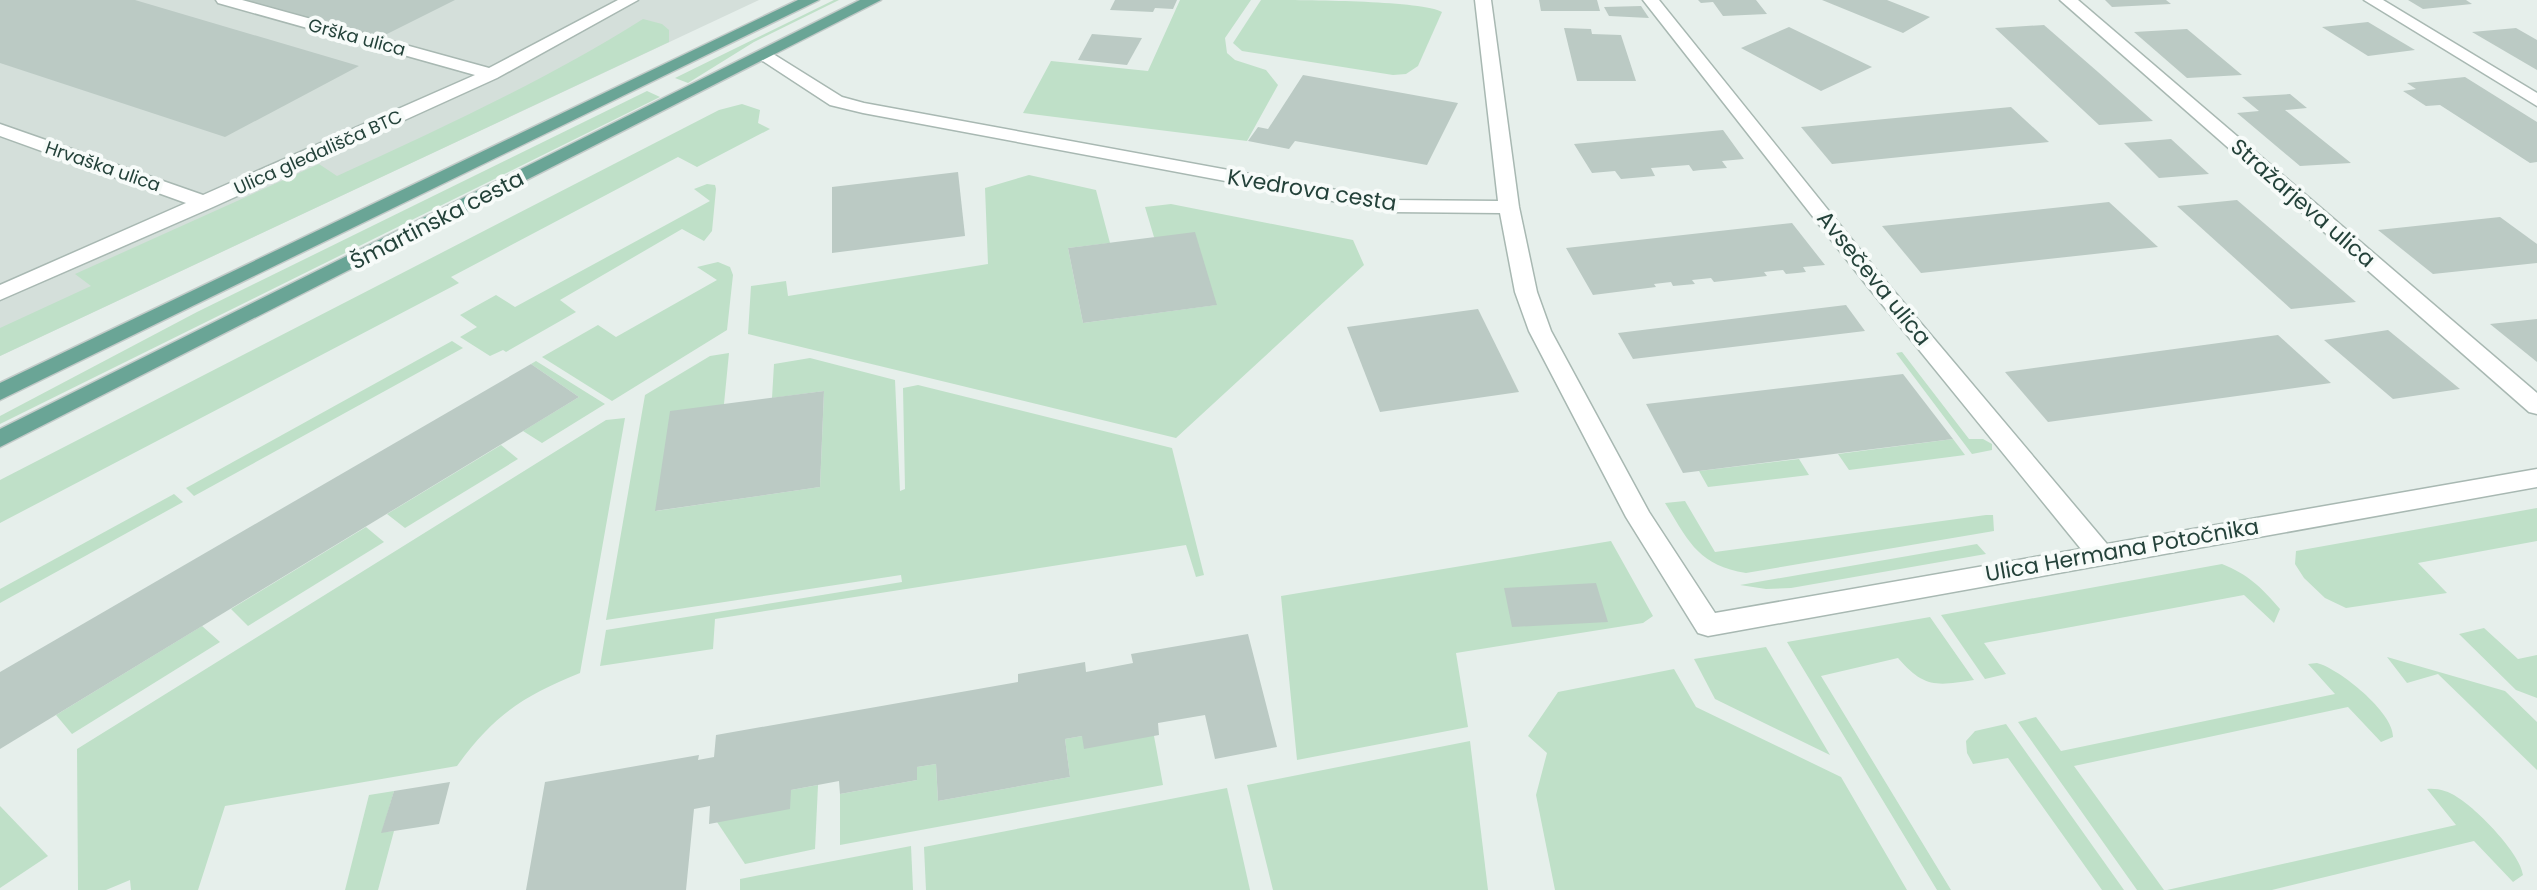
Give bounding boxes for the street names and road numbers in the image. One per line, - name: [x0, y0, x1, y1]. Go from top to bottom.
- street label: Grška ulica: [306, 12, 408, 62]
- street label: Ulica gledališča BTC: [230, 104, 406, 200]
- street label: Stražarjeva ulica: [2224, 131, 2382, 275]
- street label: Hrvaška ulica: [42, 135, 164, 197]
- street label: Kvedrova cesta: [1225, 161, 1399, 219]
- street label: Šmartinska cesta: [345, 163, 529, 277]
- street label: Avsečeva ulica: [1810, 204, 1938, 352]
- street label: Ulica Hermana Potočnika: [1983, 511, 2261, 589]

